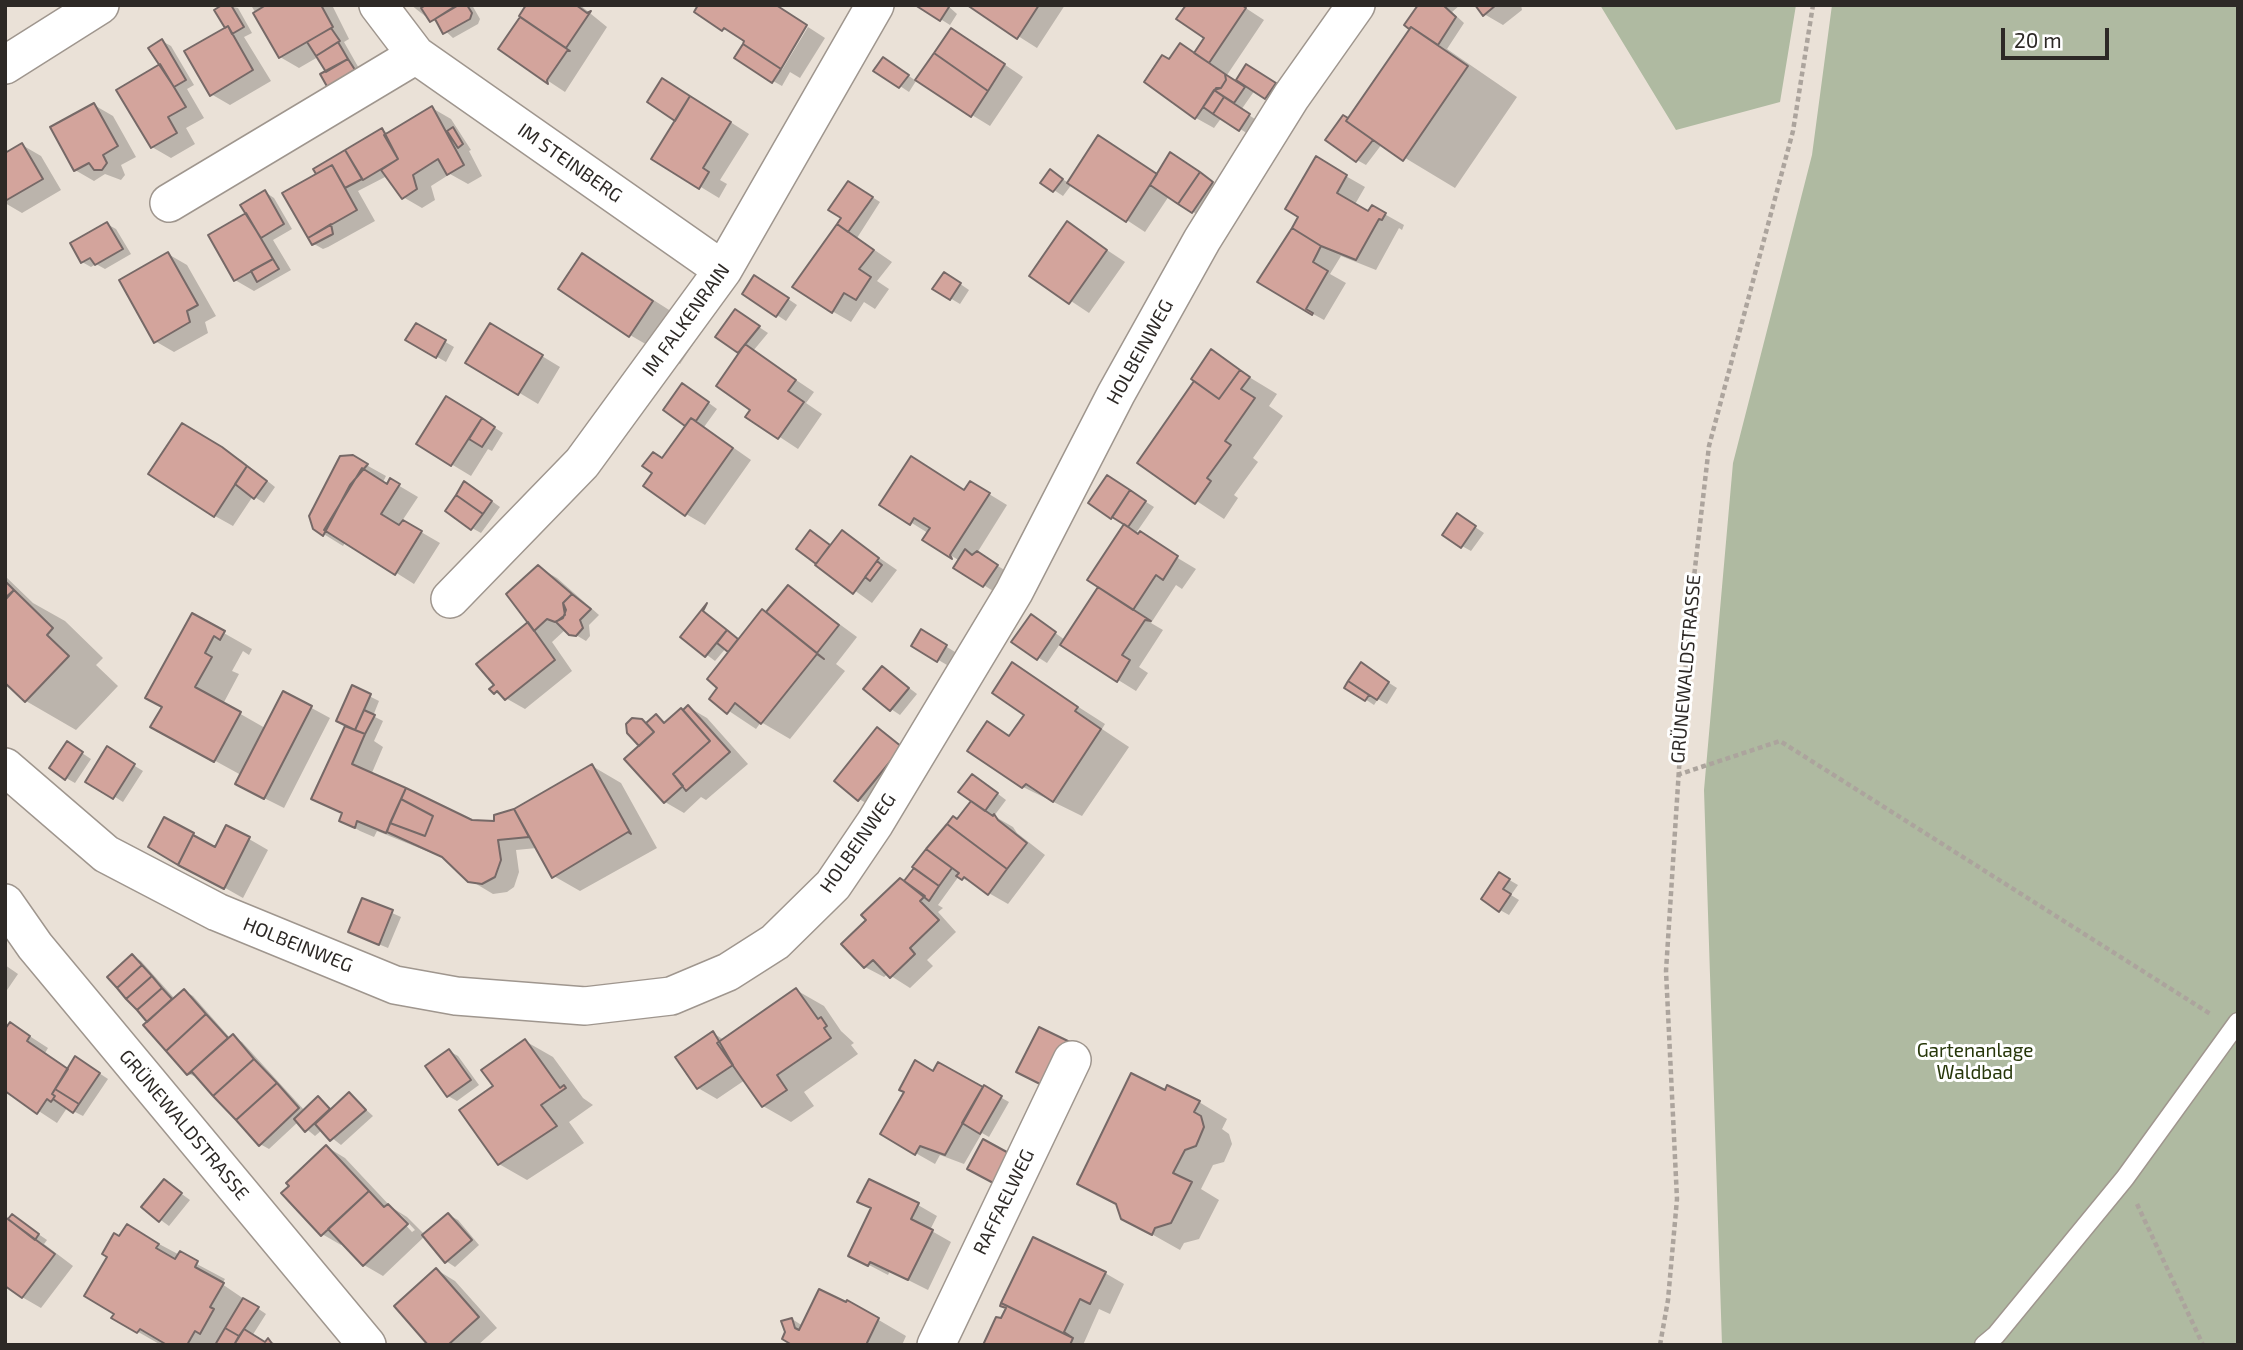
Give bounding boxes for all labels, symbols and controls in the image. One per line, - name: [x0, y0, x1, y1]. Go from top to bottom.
- scale bar: [2005, 14, 2114, 58]
- text: 20 m: [2014, 27, 2062, 52]
- street label: IM STEINBERG: [513, 118, 627, 208]
- street label: IM FALKENRAIN: [637, 259, 735, 381]
- street label: HOLBEINWEG: [1102, 296, 1178, 408]
- street label: GRÜNEWALDSTRASSE: [1666, 574, 1706, 764]
- street label: HOLBEINWEG: [815, 789, 901, 897]
- street label: HOLBEINWEG: [240, 913, 356, 977]
- park label: Gartenanlage Waldbad: [1917, 1040, 2033, 1084]
- street label: GRÜNEWALDSTRASSE: [114, 1045, 254, 1205]
- street label: RAFFAELWEG: [969, 1145, 1039, 1259]

